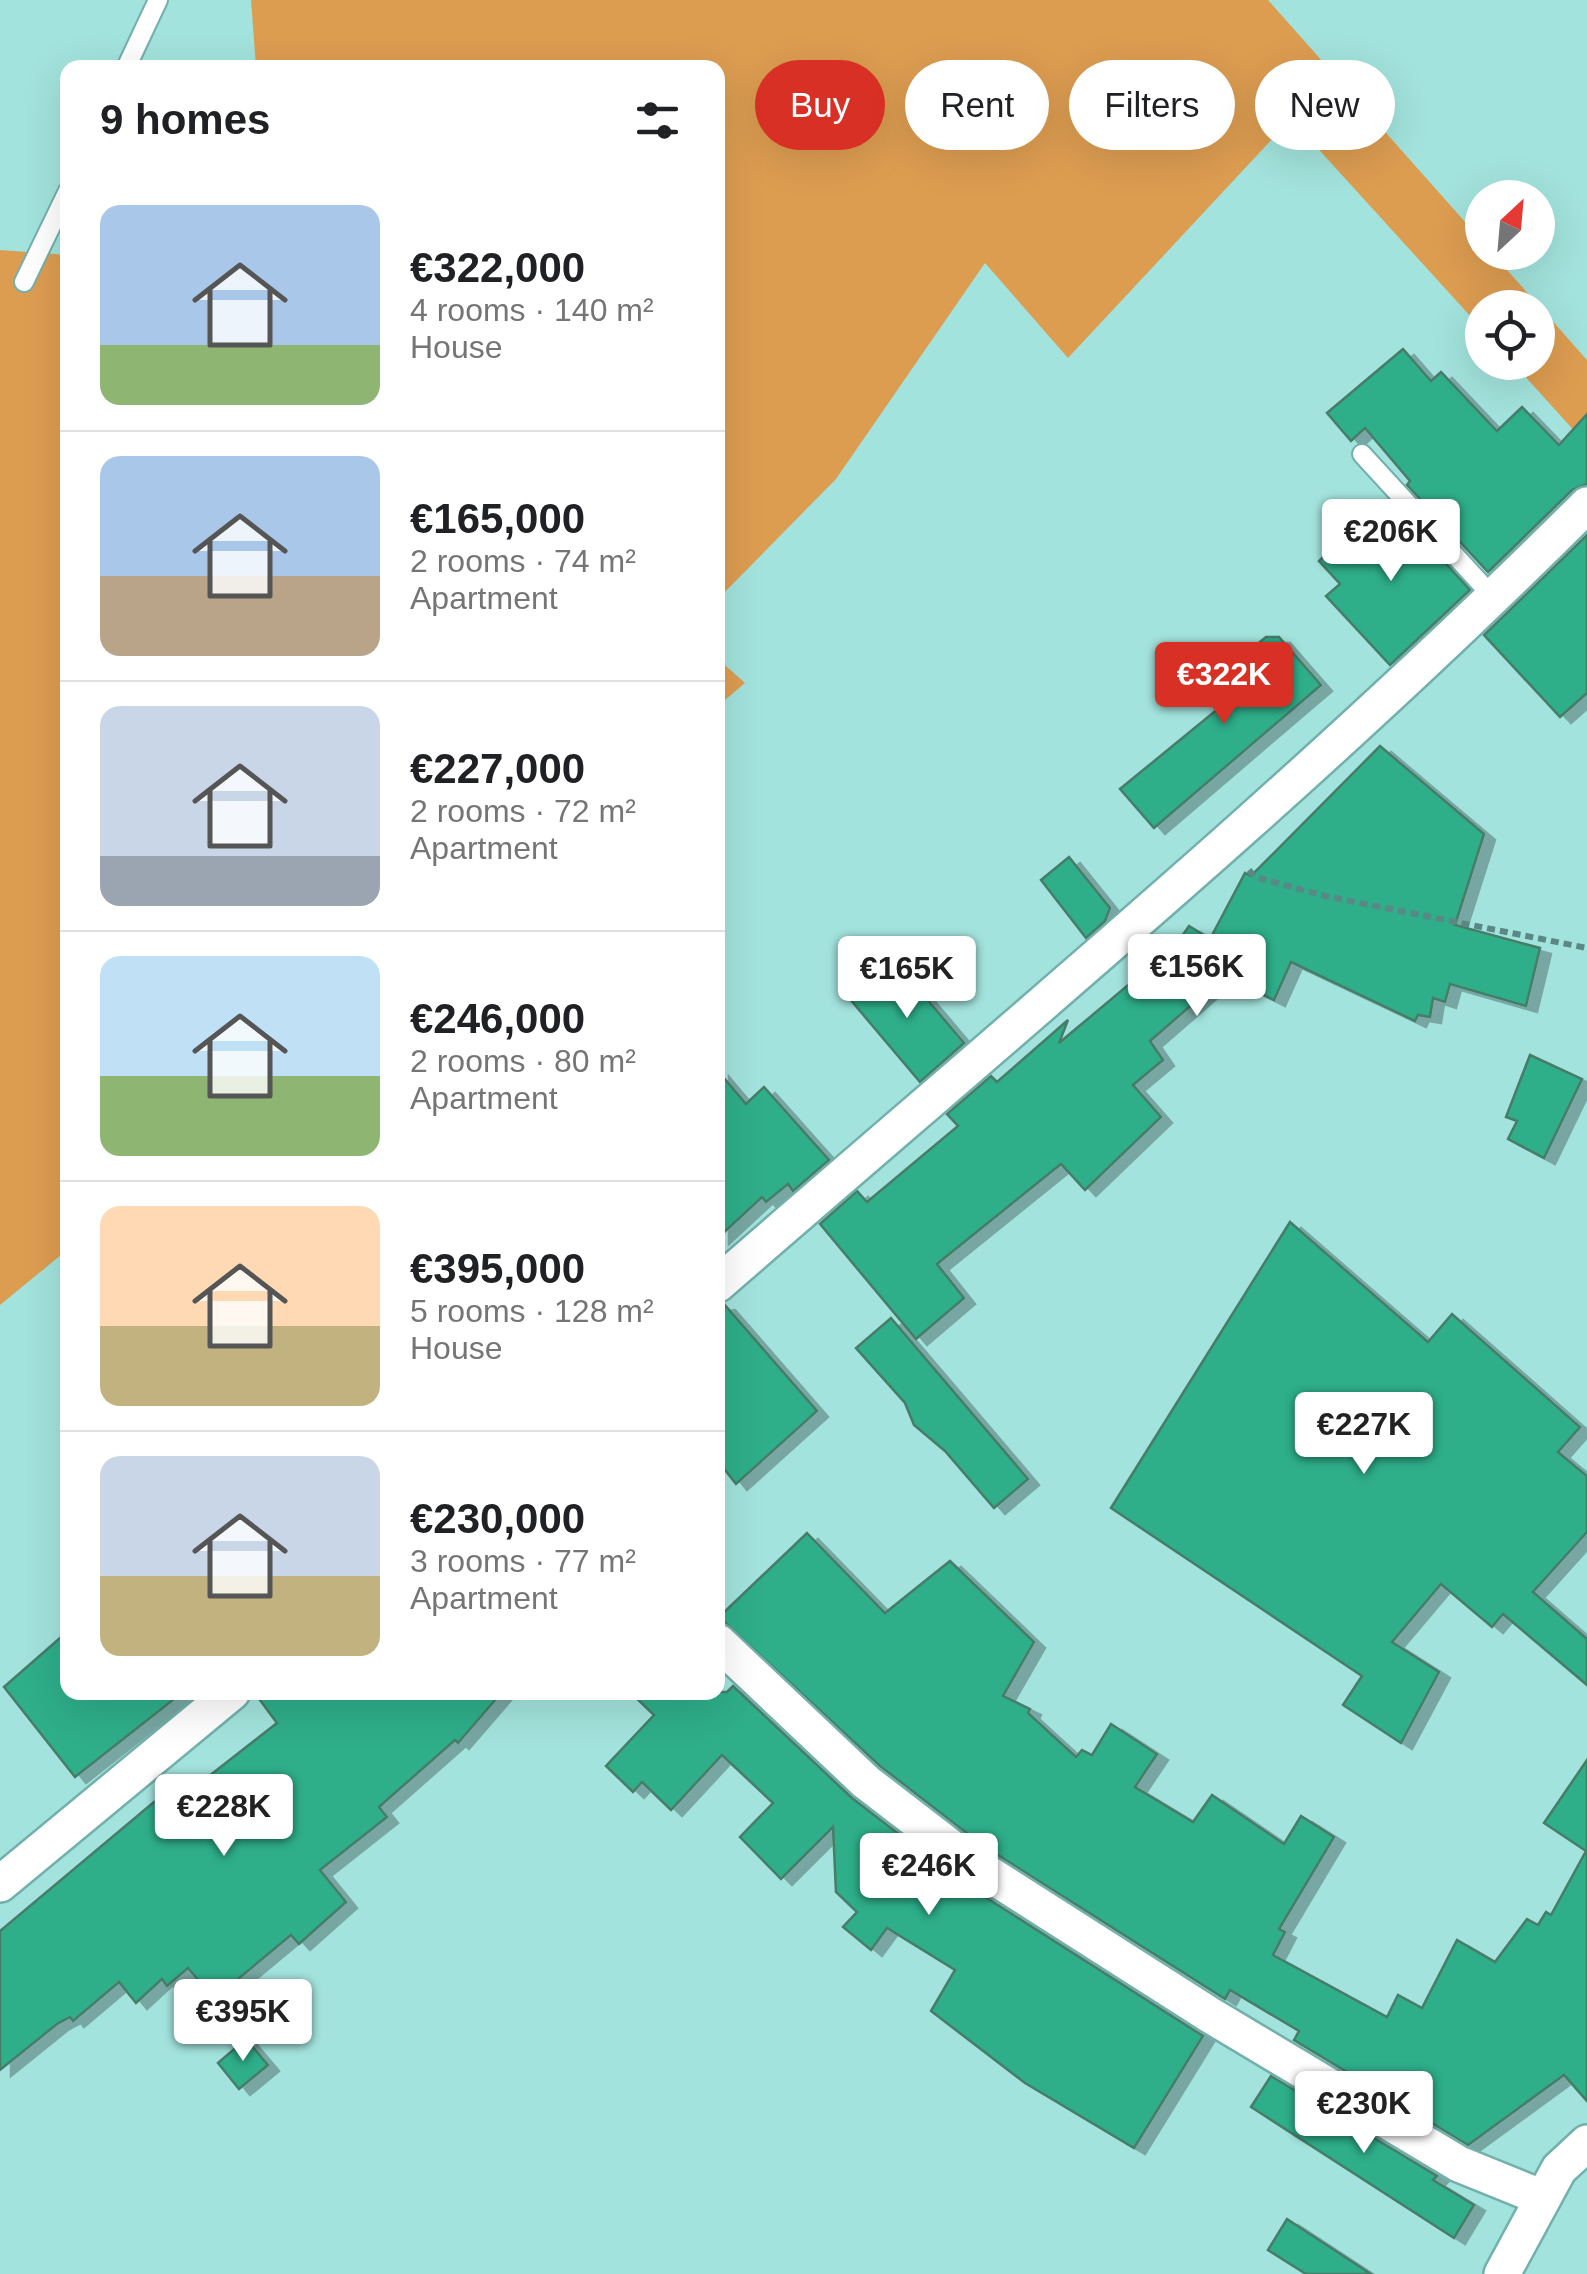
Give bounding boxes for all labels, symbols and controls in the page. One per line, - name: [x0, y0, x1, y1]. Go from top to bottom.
- chip: Buy: [755, 60, 885, 150]
- chip: Rent: [905, 60, 1049, 150]
- chip: Filters: [1069, 60, 1235, 150]
- chip: New: [1255, 60, 1395, 150]
- icon: filters: [630, 93, 685, 148]
- text: 9 homes: [100, 96, 270, 143]
- north arrow: [1465, 180, 1555, 270]
- map controls: [1465, 180, 1555, 380]
- text: €322,000: [410, 244, 585, 291]
- icon: home: [180, 245, 300, 365]
- button: locate: [1465, 290, 1555, 380]
- text: 4 rooms · 140 m²: [410, 292, 654, 328]
- text: House: [410, 329, 503, 365]
- text: €165,000: [410, 495, 585, 542]
- icon: home: [180, 496, 300, 616]
- pin: €206K: [1321, 499, 1461, 584]
- text: €206K: [1344, 513, 1438, 549]
- text: 2 rooms · 74 m²: [410, 543, 636, 579]
- text: Apartment: [410, 580, 558, 616]
- pin: €322K: [1154, 642, 1294, 727]
- text: €322K: [1177, 656, 1271, 692]
- text: €227,000: [410, 745, 585, 792]
- icon: home: [180, 746, 300, 866]
- text: 2 rooms · 72 m²: [410, 793, 636, 829]
- text: Apartment: [410, 830, 558, 866]
- pin: €156K: [1127, 934, 1267, 1019]
- pin: €165K: [837, 936, 977, 1021]
- text: €156K: [1150, 948, 1244, 984]
- text: €165K: [860, 950, 954, 986]
- text: €246,000: [410, 995, 585, 1042]
- icon: home: [180, 996, 300, 1116]
- text: 2 rooms · 80 m²: [410, 1043, 636, 1079]
- text: Apartment: [410, 1080, 558, 1116]
- text: €395,000: [410, 1245, 585, 1292]
- icon: home: [180, 1246, 300, 1366]
- text: 5 rooms · 128 m²: [410, 1293, 654, 1329]
- text: House: [410, 1330, 503, 1366]
- pin: €227K: [1294, 1392, 1434, 1477]
- text: €227K: [1317, 1406, 1411, 1442]
- text: €230,000: [410, 1495, 585, 1542]
- icon: home: [180, 1496, 300, 1616]
- text: 3 rooms · 77 m²: [410, 1543, 636, 1579]
- text: Apartment: [410, 1580, 558, 1616]
- pin: €228K: [154, 1774, 294, 1859]
- text: €228K: [177, 1788, 271, 1824]
- pin: €246K: [859, 1833, 999, 1918]
- text: €246K: [882, 1847, 976, 1883]
- pin: €395K: [173, 1979, 313, 2064]
- text: €395K: [196, 1993, 290, 2029]
- pin: €230K: [1294, 2071, 1434, 2156]
- text: €230K: [1317, 2085, 1411, 2121]

